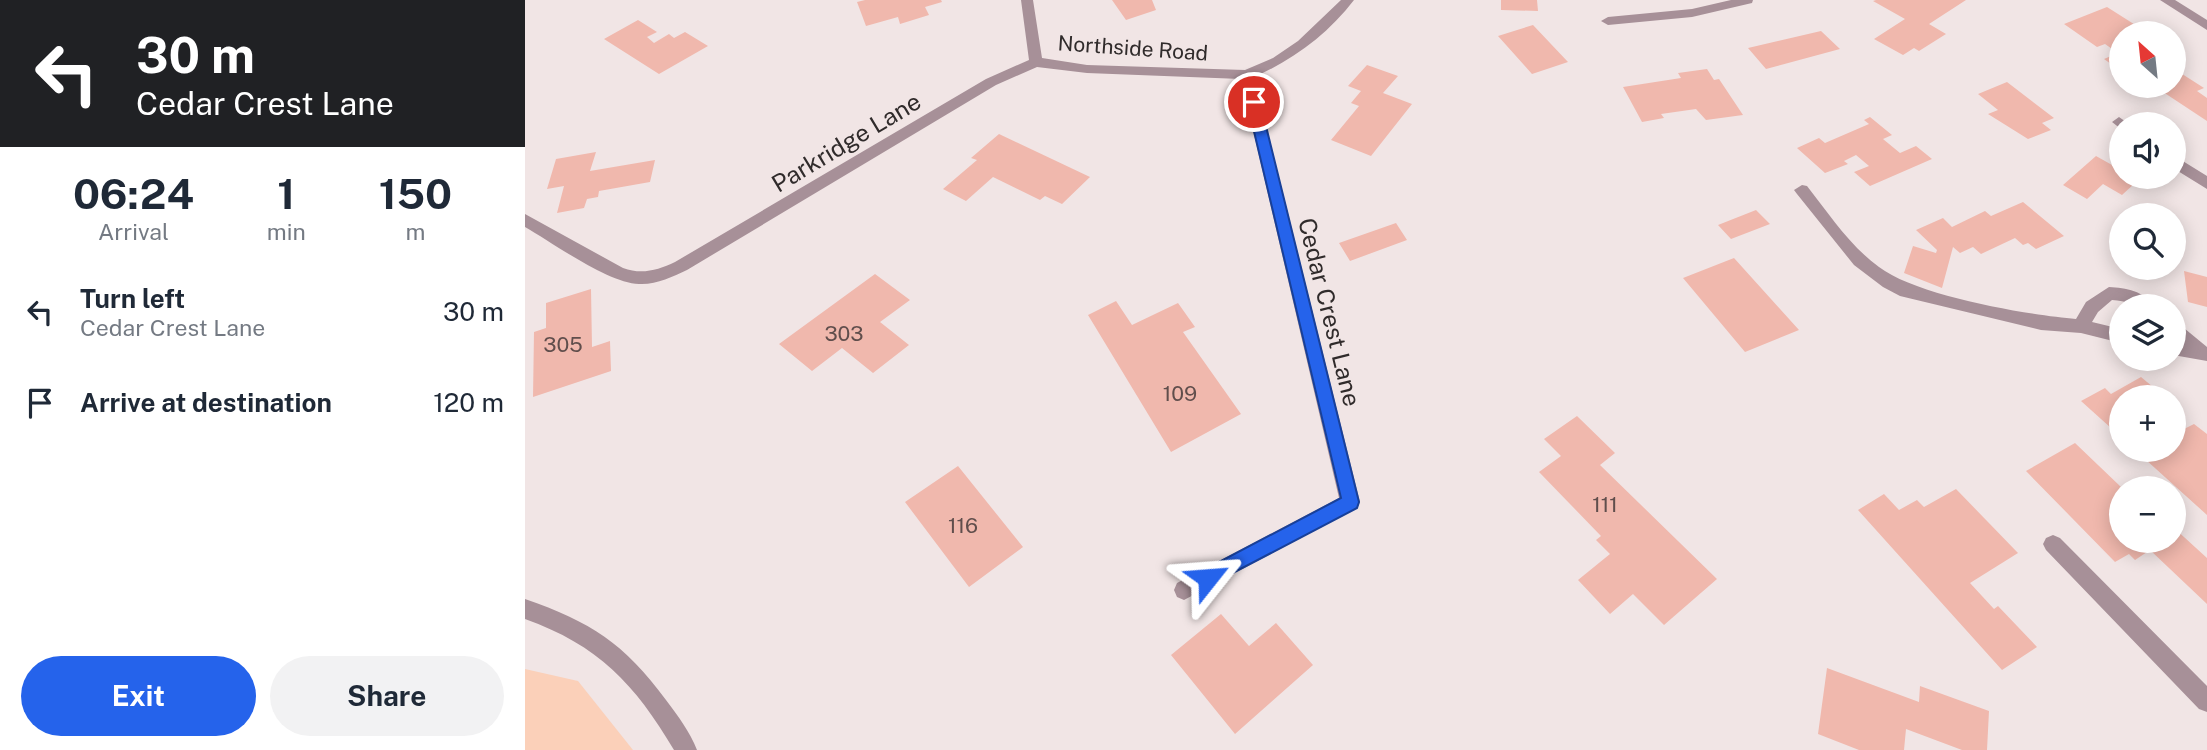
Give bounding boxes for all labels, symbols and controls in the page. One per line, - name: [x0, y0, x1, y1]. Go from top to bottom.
- north arrow: [2109, 21, 2186, 98]
- map controls: [2109, 21, 2186, 553]
- text: 30 m: [136, 26, 255, 84]
- icon: left: [21, 28, 112, 119]
- street label: Northside Road: [1057, 30, 1209, 66]
- pin: [1224, 72, 1284, 132]
- icon: arrive: [1235, 83, 1273, 121]
- text: Cedar Crest Lane: [136, 85, 394, 122]
- street label: Parkridge Lane: [766, 87, 926, 197]
- button: sound: [2109, 112, 2186, 189]
- text: 06:24: [73, 169, 194, 218]
- text: 1: [277, 169, 295, 218]
- text: 150: [379, 169, 452, 218]
- button: search: [2109, 203, 2186, 280]
- street label: Cedar Crest Lane: [1293, 215, 1367, 409]
- text: Arrival: [98, 218, 169, 245]
- text: min: [267, 218, 306, 245]
- text: m: [405, 218, 425, 245]
- text: Turn left: [80, 283, 185, 314]
- icon: left: [21, 293, 59, 331]
- button: layers: [2109, 294, 2186, 371]
- text: 30 m: [443, 296, 504, 327]
- text: Cedar Crest Lane: [80, 314, 265, 341]
- house number: 303: [824, 321, 864, 346]
- house number: 305: [543, 332, 583, 357]
- house number: 109: [1163, 381, 1197, 406]
- icon: arrive: [21, 384, 59, 422]
- button: +: [2109, 385, 2186, 462]
- text: Arrive at destination: [80, 387, 332, 418]
- text: 120 m: [433, 387, 504, 418]
- button: −: [2109, 476, 2186, 553]
- house number: 111: [1592, 492, 1618, 517]
- house number: 116: [948, 513, 978, 538]
- position arrow: [1171, 541, 1245, 615]
- button: Exit: [21, 656, 256, 736]
- button: Share: [270, 656, 504, 736]

